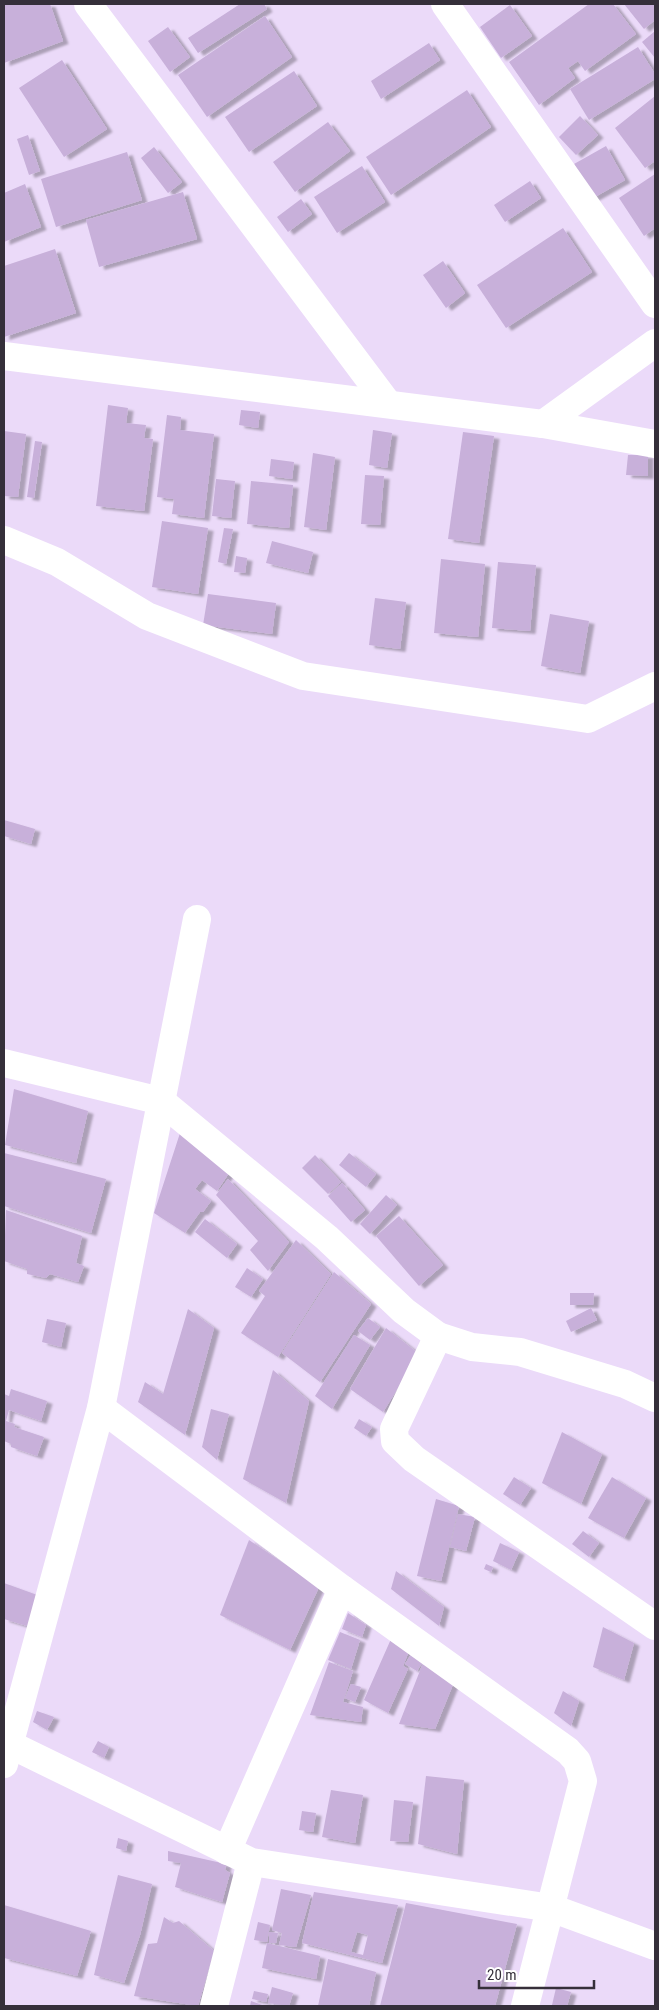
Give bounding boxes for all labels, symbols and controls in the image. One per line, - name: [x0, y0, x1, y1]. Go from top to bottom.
- scale bar: [479, 1958, 594, 1990]
- text: 20 m: [487, 1966, 517, 1984]

